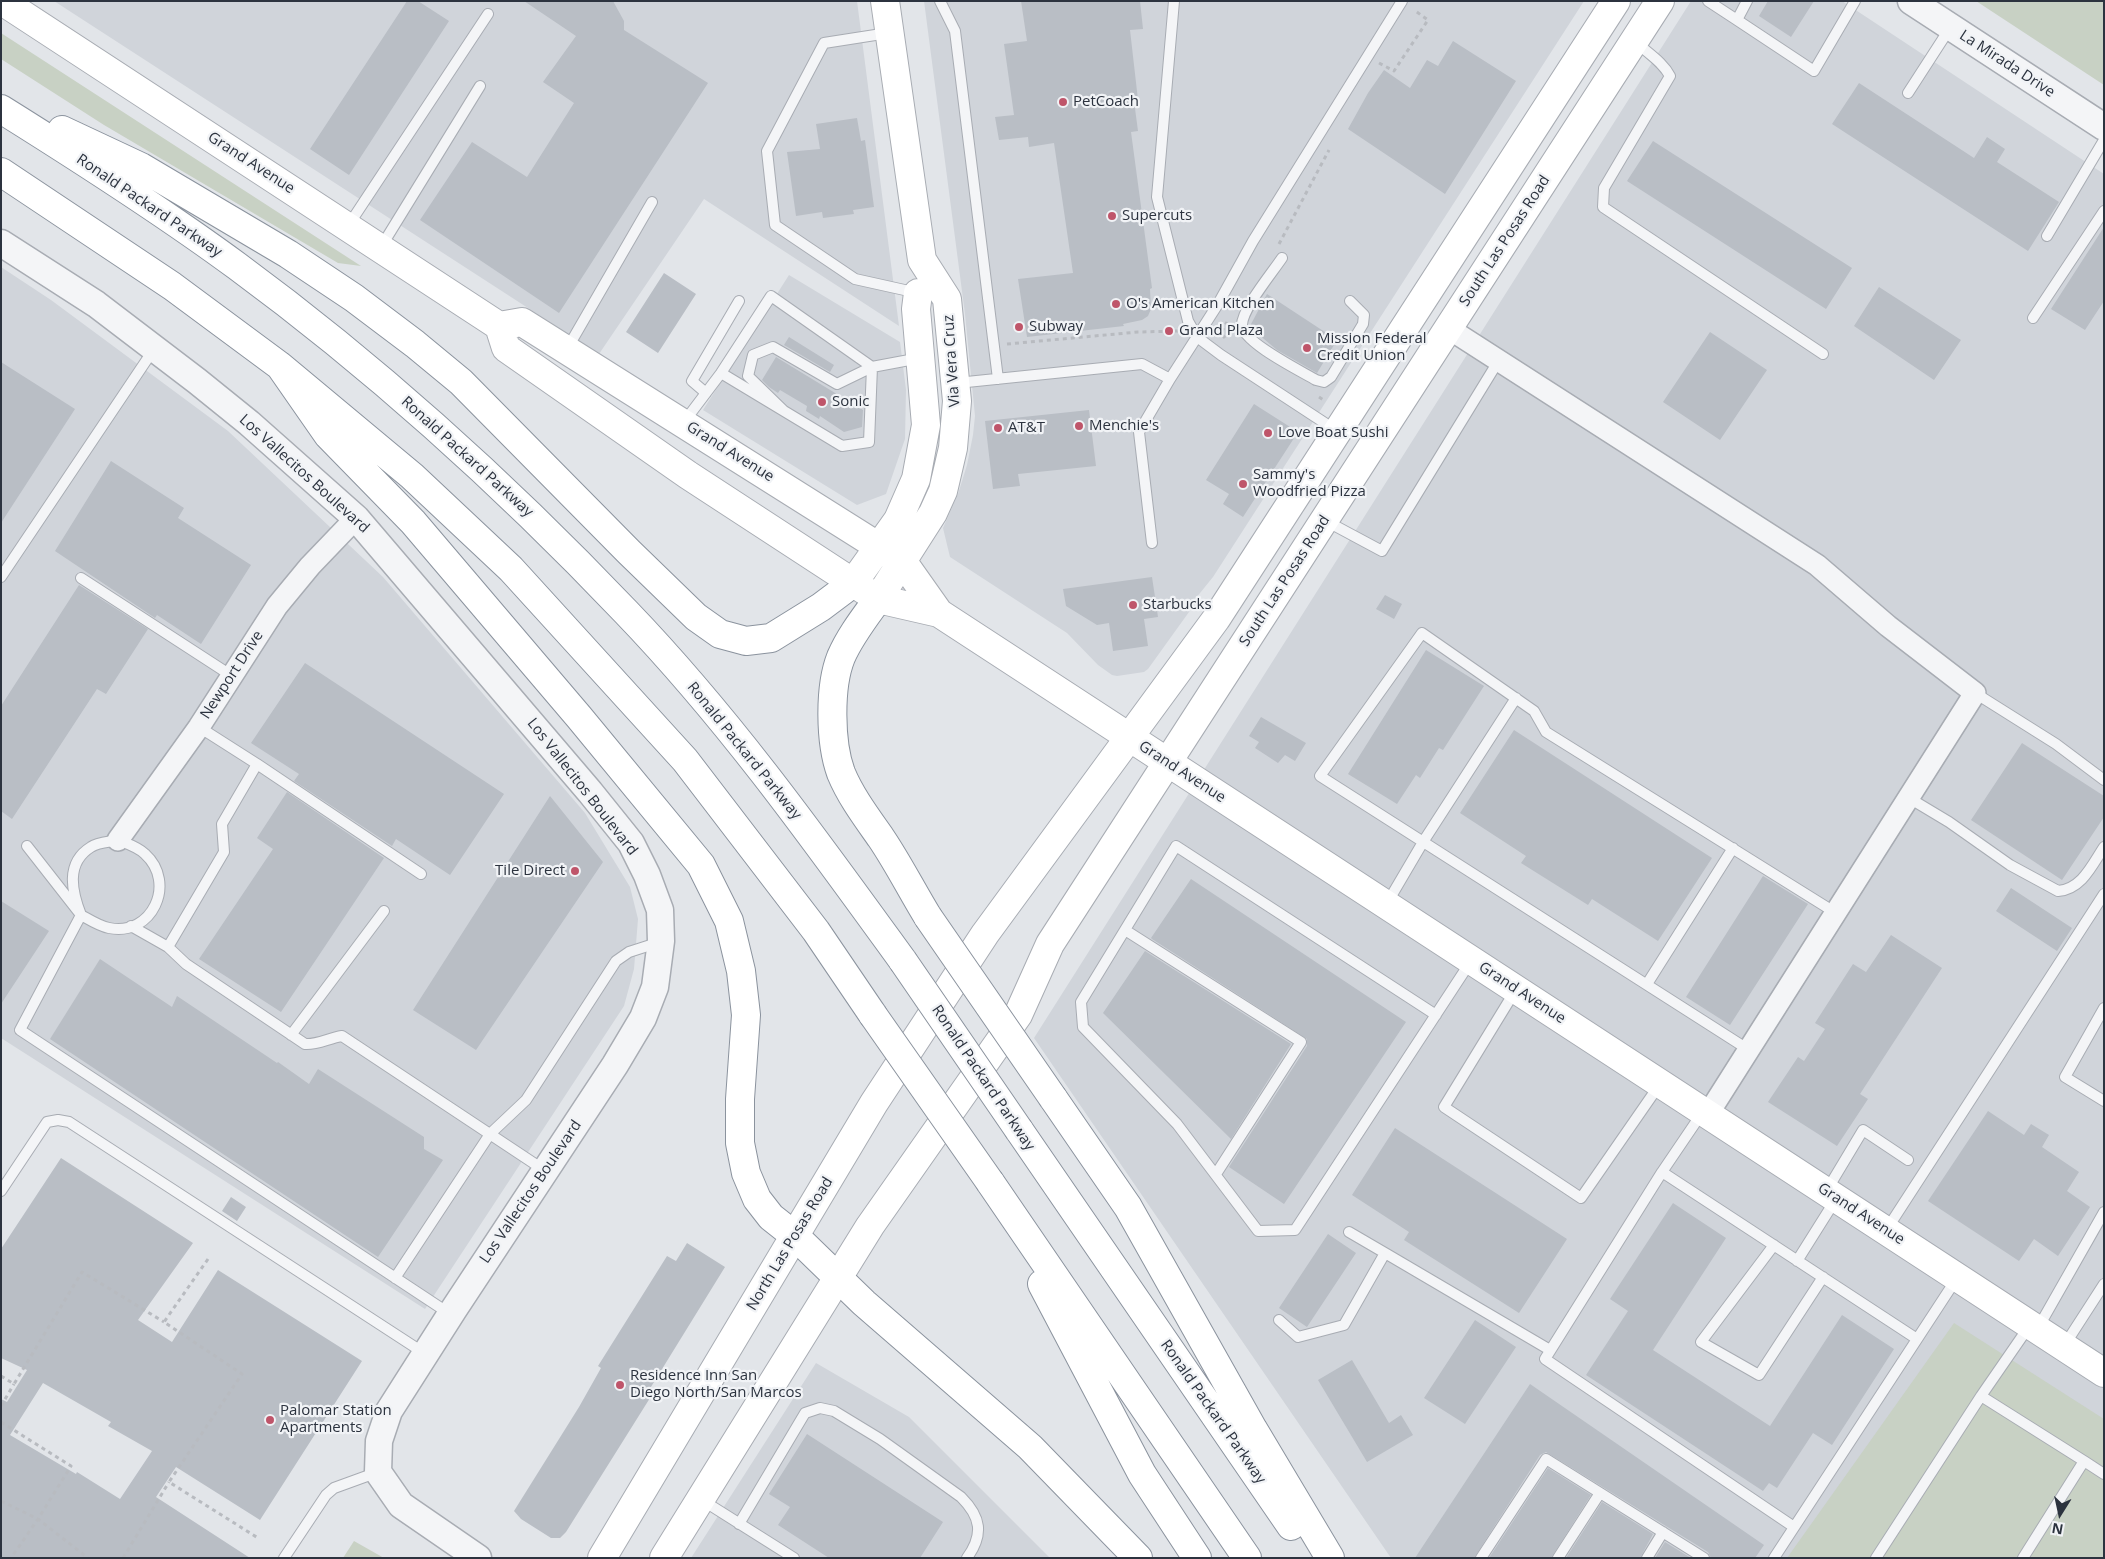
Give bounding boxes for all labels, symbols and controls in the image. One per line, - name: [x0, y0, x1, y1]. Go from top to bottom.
- street label: La Mirada Drive: [1956, 27, 2058, 101]
- place label: PetCoach: [1073, 93, 1139, 111]
- marker: PetCoach: [1057, 96, 1069, 108]
- street label: Grand Avenue: [204, 128, 298, 198]
- street label: Ronald Packard Parkway: [73, 151, 225, 261]
- street label: South Las Posas Road: [1456, 172, 1554, 310]
- place label: Supercuts: [1122, 207, 1192, 225]
- marker: Supercuts: [1106, 210, 1118, 222]
- place label: O's American Kitchen: [1126, 295, 1275, 313]
- marker: O's American Kitchen: [1110, 298, 1122, 310]
- street label: Via Vera Cruz: [940, 314, 964, 408]
- place label: Subway: [1029, 318, 1083, 336]
- marker: Subway: [1013, 321, 1025, 333]
- place label: Grand Plaza: [1179, 322, 1263, 340]
- marker: Grand Plaza: [1163, 325, 1175, 337]
- place label: Mission Federal Credit Union: [1317, 330, 1426, 365]
- marker: Mission Federal Credit Union: [1301, 342, 1313, 354]
- street label: Ronald Packard Parkway: [397, 393, 537, 521]
- place label: Sonic: [832, 393, 869, 411]
- marker: Sonic: [816, 396, 828, 408]
- street label: Los Vallecitos Boulevard: [235, 411, 373, 537]
- place label: Menchie's: [1089, 417, 1159, 435]
- street label: Grand Avenue: [683, 418, 777, 486]
- place label: AT&T: [1008, 419, 1045, 437]
- marker: Menchie's: [1073, 420, 1085, 432]
- marker: AT&T: [992, 422, 1004, 434]
- place label: Love Boat Sushi: [1278, 424, 1389, 442]
- marker: Love Boat Sushi: [1262, 427, 1274, 439]
- place label: Sammy's Woodfried Pizza: [1253, 466, 1366, 501]
- marker: Sammy's Woodfried Pizza: [1237, 478, 1249, 490]
- street label: South Las Posas Road: [1236, 512, 1334, 650]
- place label: Starbucks: [1143, 596, 1212, 614]
- marker: Starbucks: [1127, 599, 1139, 611]
- street label: Newport Drive: [197, 627, 267, 723]
- street label: Ronald Packard Parkway: [683, 679, 805, 823]
- street label: Los Vallecitos Boulevard: [523, 715, 641, 859]
- street label: Grand Avenue: [1135, 737, 1229, 807]
- place label: Tile Direct: [495, 862, 565, 880]
- marker: Tile Direct: [569, 865, 581, 877]
- street label: Grand Avenue: [1475, 958, 1569, 1028]
- street label: Ronald Packard Parkway: [928, 1002, 1038, 1154]
- street label: Los Vallecitos Boulevard: [476, 1117, 586, 1267]
- street label: North Las Posas Road: [743, 1174, 837, 1314]
- street label: Grand Avenue: [1814, 1179, 1908, 1249]
- street label: Ronald Packard Parkway: [1156, 1337, 1270, 1487]
- place label: Residence Inn San Diego North/San Marcos: [630, 1367, 802, 1402]
- marker: Residence Inn San Diego North/San Marcos: [614, 1379, 626, 1391]
- place label: Palomar Station Apartments: [280, 1402, 392, 1437]
- marker: Palomar Station Apartments: [264, 1414, 276, 1426]
- north arrow: [2035, 1489, 2085, 1539]
- text: N: [2050, 1519, 2065, 1540]

